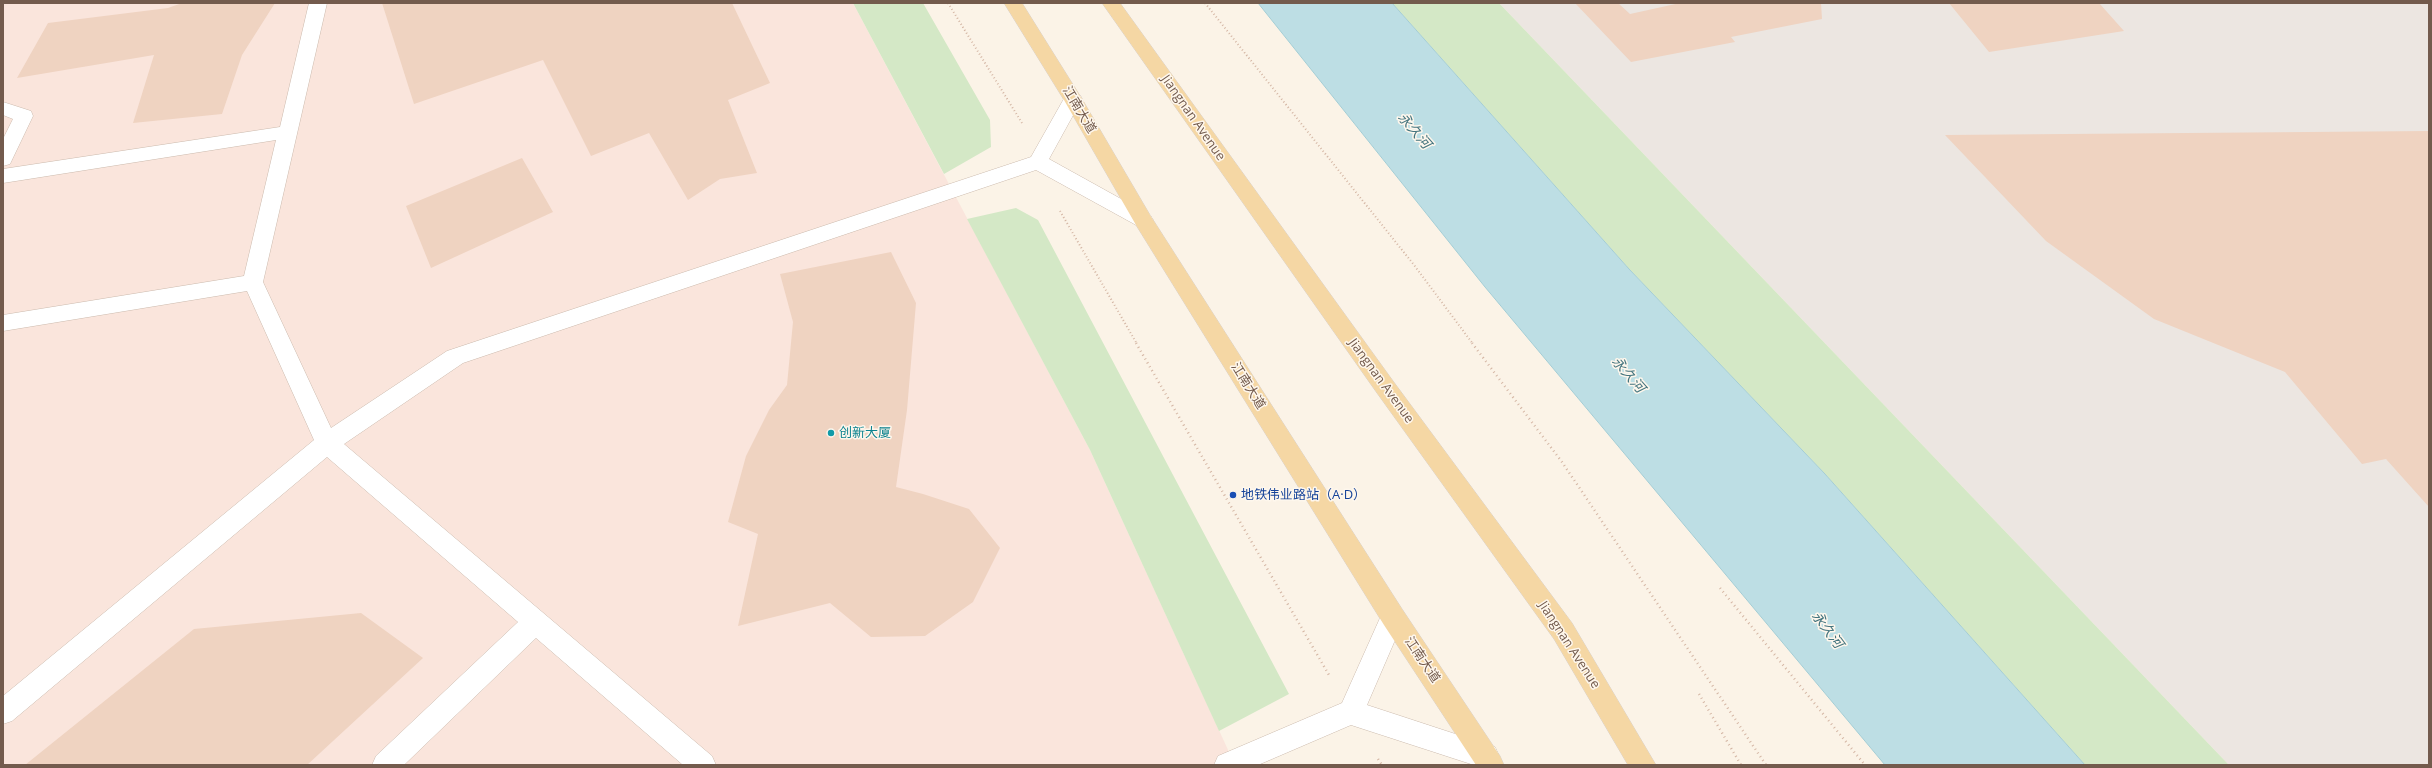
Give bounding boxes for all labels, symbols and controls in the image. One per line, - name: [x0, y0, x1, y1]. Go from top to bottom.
- street label: Jiangnan Avenue: [1158, 72, 1228, 164]
- street label: 江南大道: [1059, 84, 1099, 136]
- water label: 永久河: [1394, 110, 1434, 152]
- street label: Jiangnan Avenue: [1345, 336, 1417, 426]
- water label: 永久河: [1608, 354, 1648, 396]
- street label: 江南大道: [1228, 360, 1268, 412]
- place label: 创新大厦: [839, 425, 891, 441]
- marker: 创新大厦: [826, 428, 836, 438]
- place label: 地铁伟业路站（A·D）: [1241, 487, 1366, 503]
- marker: 地铁伟业路站（A·D）: [1228, 490, 1238, 500]
- street label: Jiangnan Avenue: [1535, 598, 1603, 692]
- water label: 永久河: [1808, 608, 1846, 652]
- street label: 江南大道: [1401, 634, 1443, 686]

